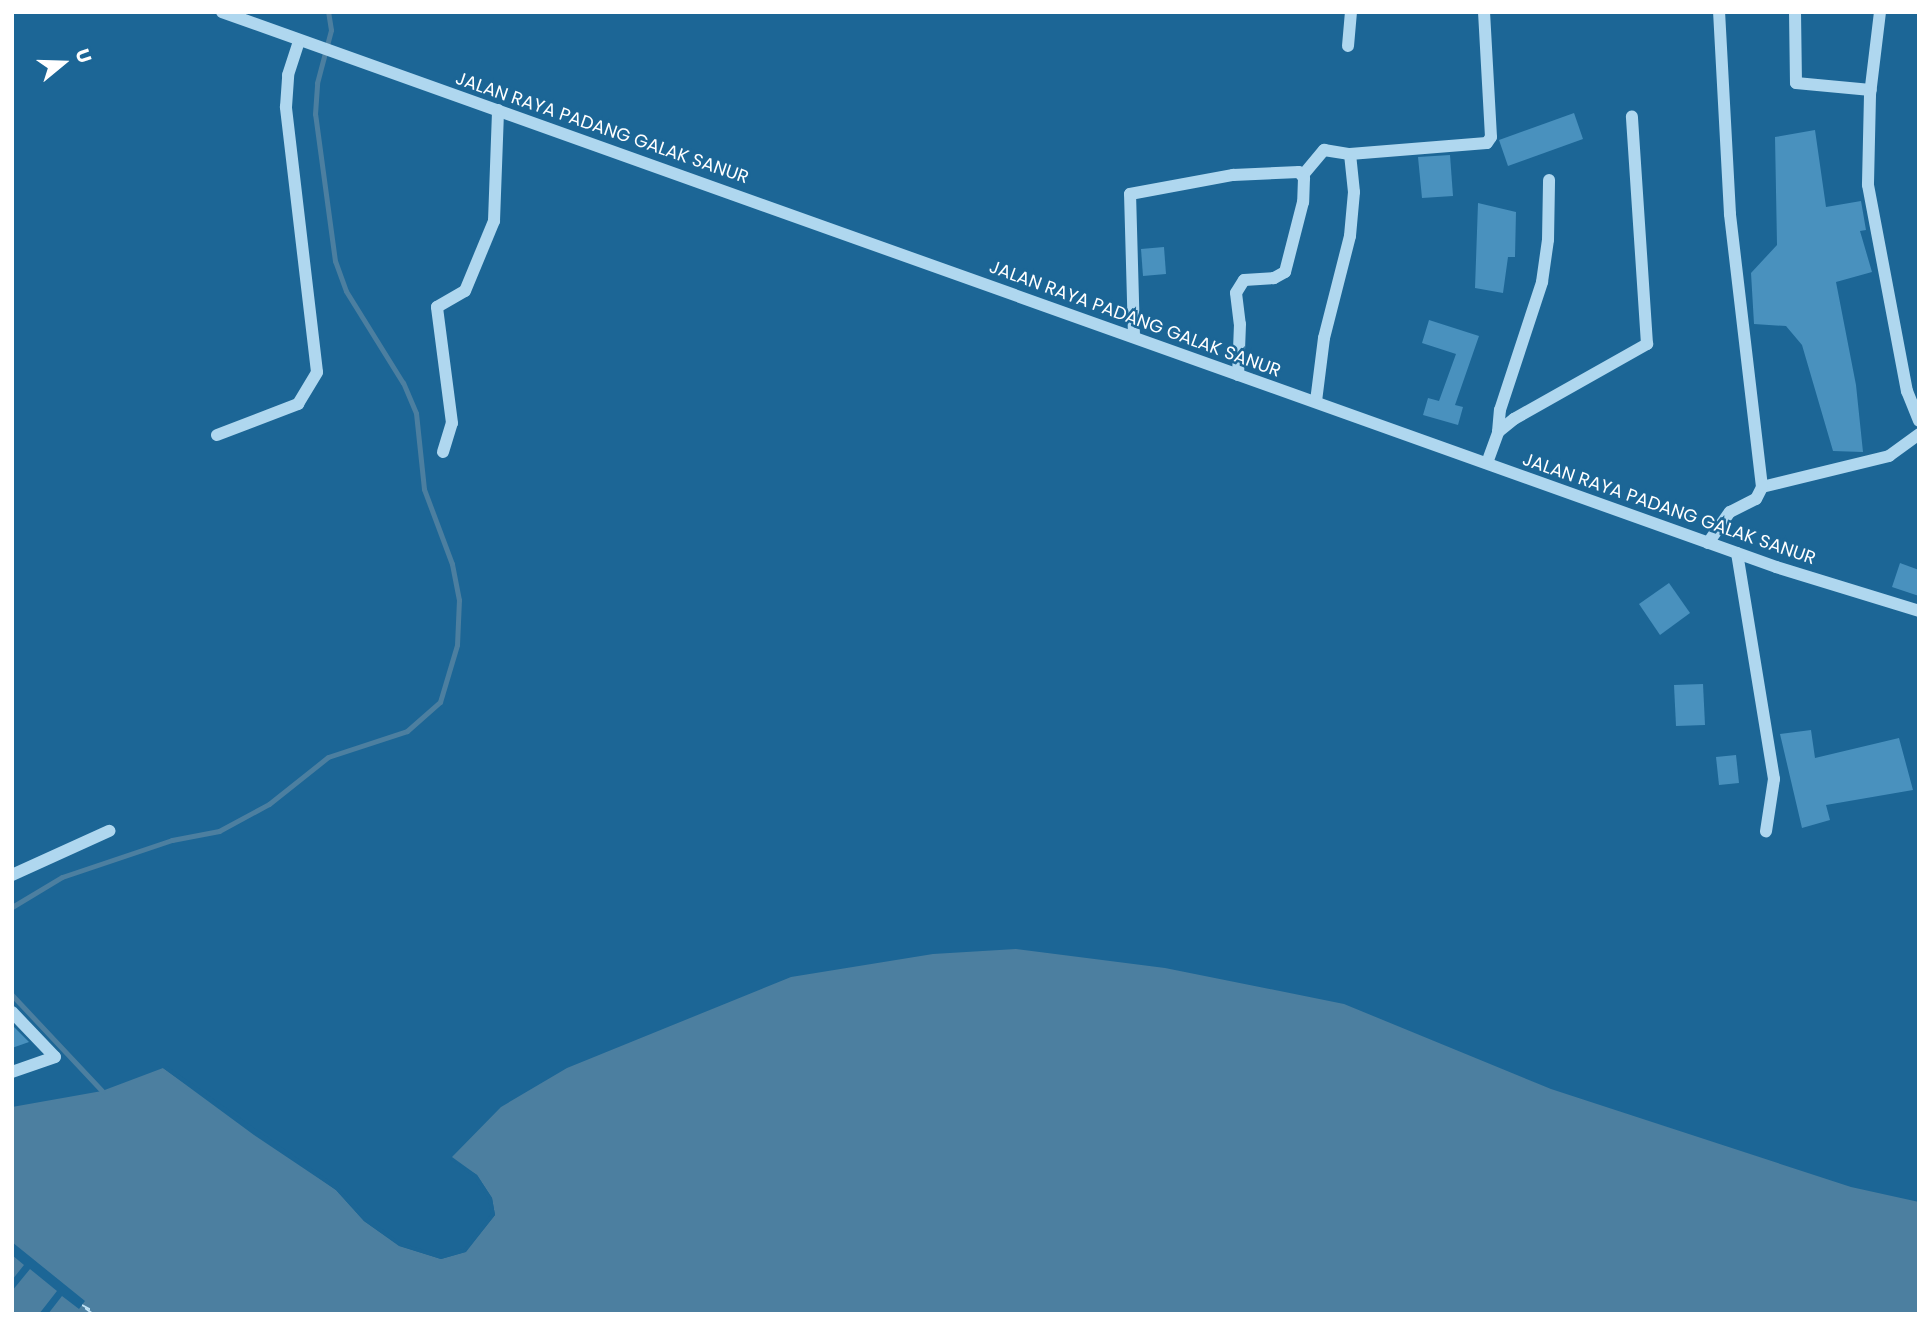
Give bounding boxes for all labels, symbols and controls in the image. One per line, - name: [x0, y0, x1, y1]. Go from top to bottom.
- north arrow: [28, 28, 98, 98]
- text: U: [68, 45, 98, 67]
- street label: JALAN RAYA PADANG GALAK SANUR: [453, 68, 751, 188]
- street label: JALAN RAYA PADANG GALAK SANUR: [986, 256, 1284, 382]
- street label: JALAN RAYA PADANG GALAK SANUR: [1520, 449, 1818, 569]

